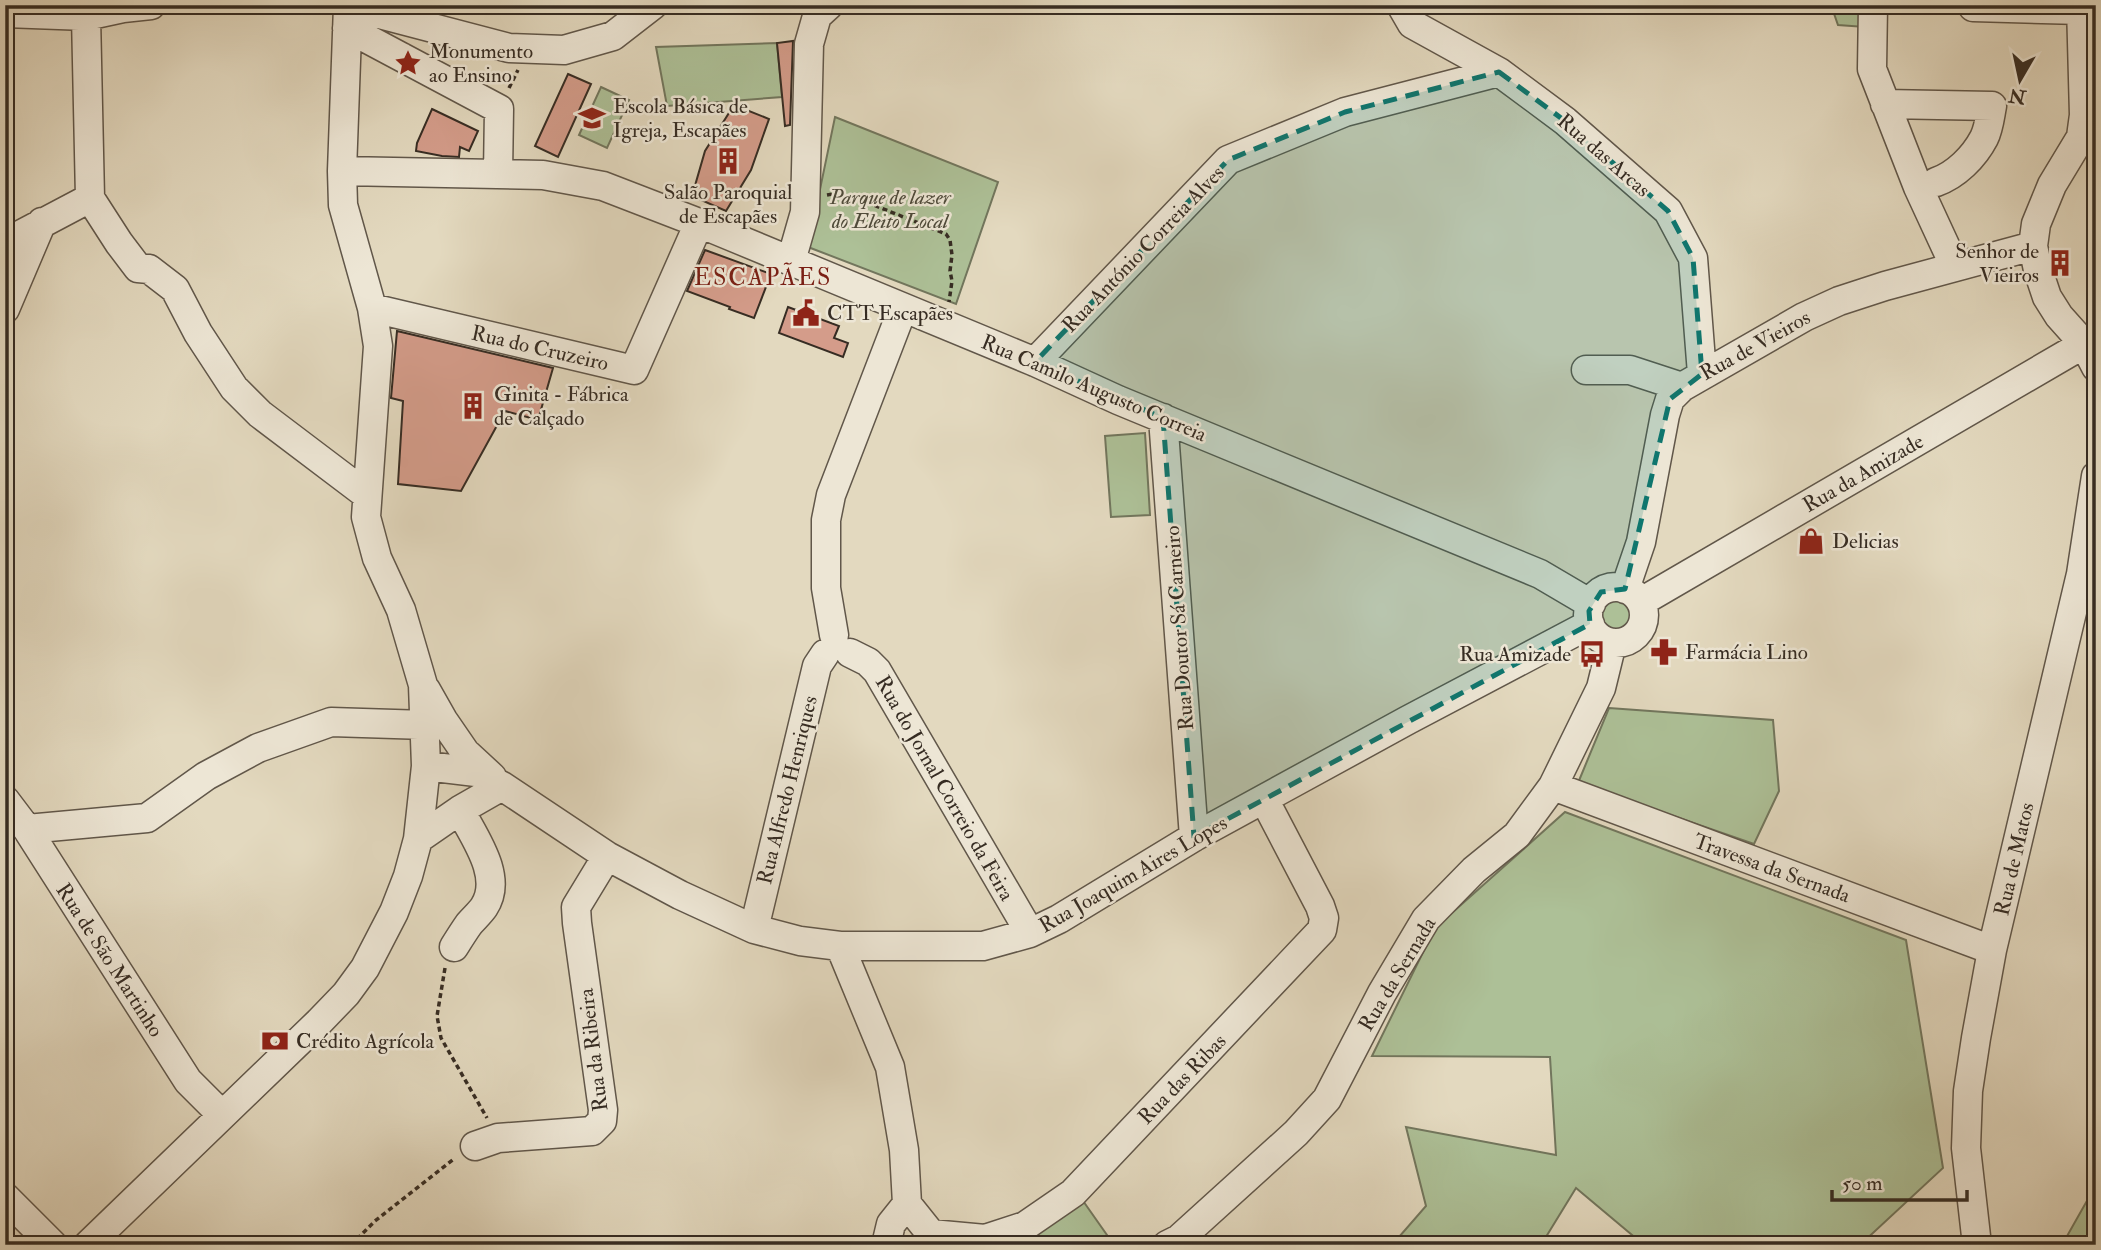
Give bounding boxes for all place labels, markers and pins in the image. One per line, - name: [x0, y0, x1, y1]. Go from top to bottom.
- place label: Monumento ao Ensino: [429, 38, 533, 89]
- place icon: Monumento ao Ensino: [393, 48, 423, 78]
- place label: Escola Básica de Igreja, Escapães: [613, 93, 748, 144]
- school or university icon: Escola Básica de Igreja, Escapães: [577, 103, 607, 133]
- building icon: Salão Paroquial de Escapães: [713, 146, 743, 176]
- place label: Salão Paroquial de Escapães: [664, 179, 793, 230]
- place label: Senhor de Vieiros: [1955, 238, 2039, 289]
- building icon: Senhor de Vieiros: [2045, 248, 2075, 278]
- public building icon: CTT Escapães: [791, 298, 821, 328]
- place label: CTT Escapães: [827, 300, 953, 327]
- place label: Ginita - Fábrica de Calçado: [494, 381, 629, 432]
- building icon: Ginita - Fábrica de Calçado: [458, 391, 488, 421]
- shop icon: Delicias: [1796, 526, 1826, 556]
- place label: Delicias: [1832, 528, 1899, 555]
- pharmacy icon: Farmácia Lino: [1649, 637, 1679, 667]
- bus stop icon: Rua Amizade: [1577, 639, 1607, 669]
- place label: Farmácia Lino: [1685, 639, 1808, 666]
- place label: Rua Amizade: [1459, 641, 1571, 668]
- bank icon: Crédito Agrícola: [260, 1026, 290, 1056]
- place label: Crédito Agrícola: [296, 1028, 435, 1055]

